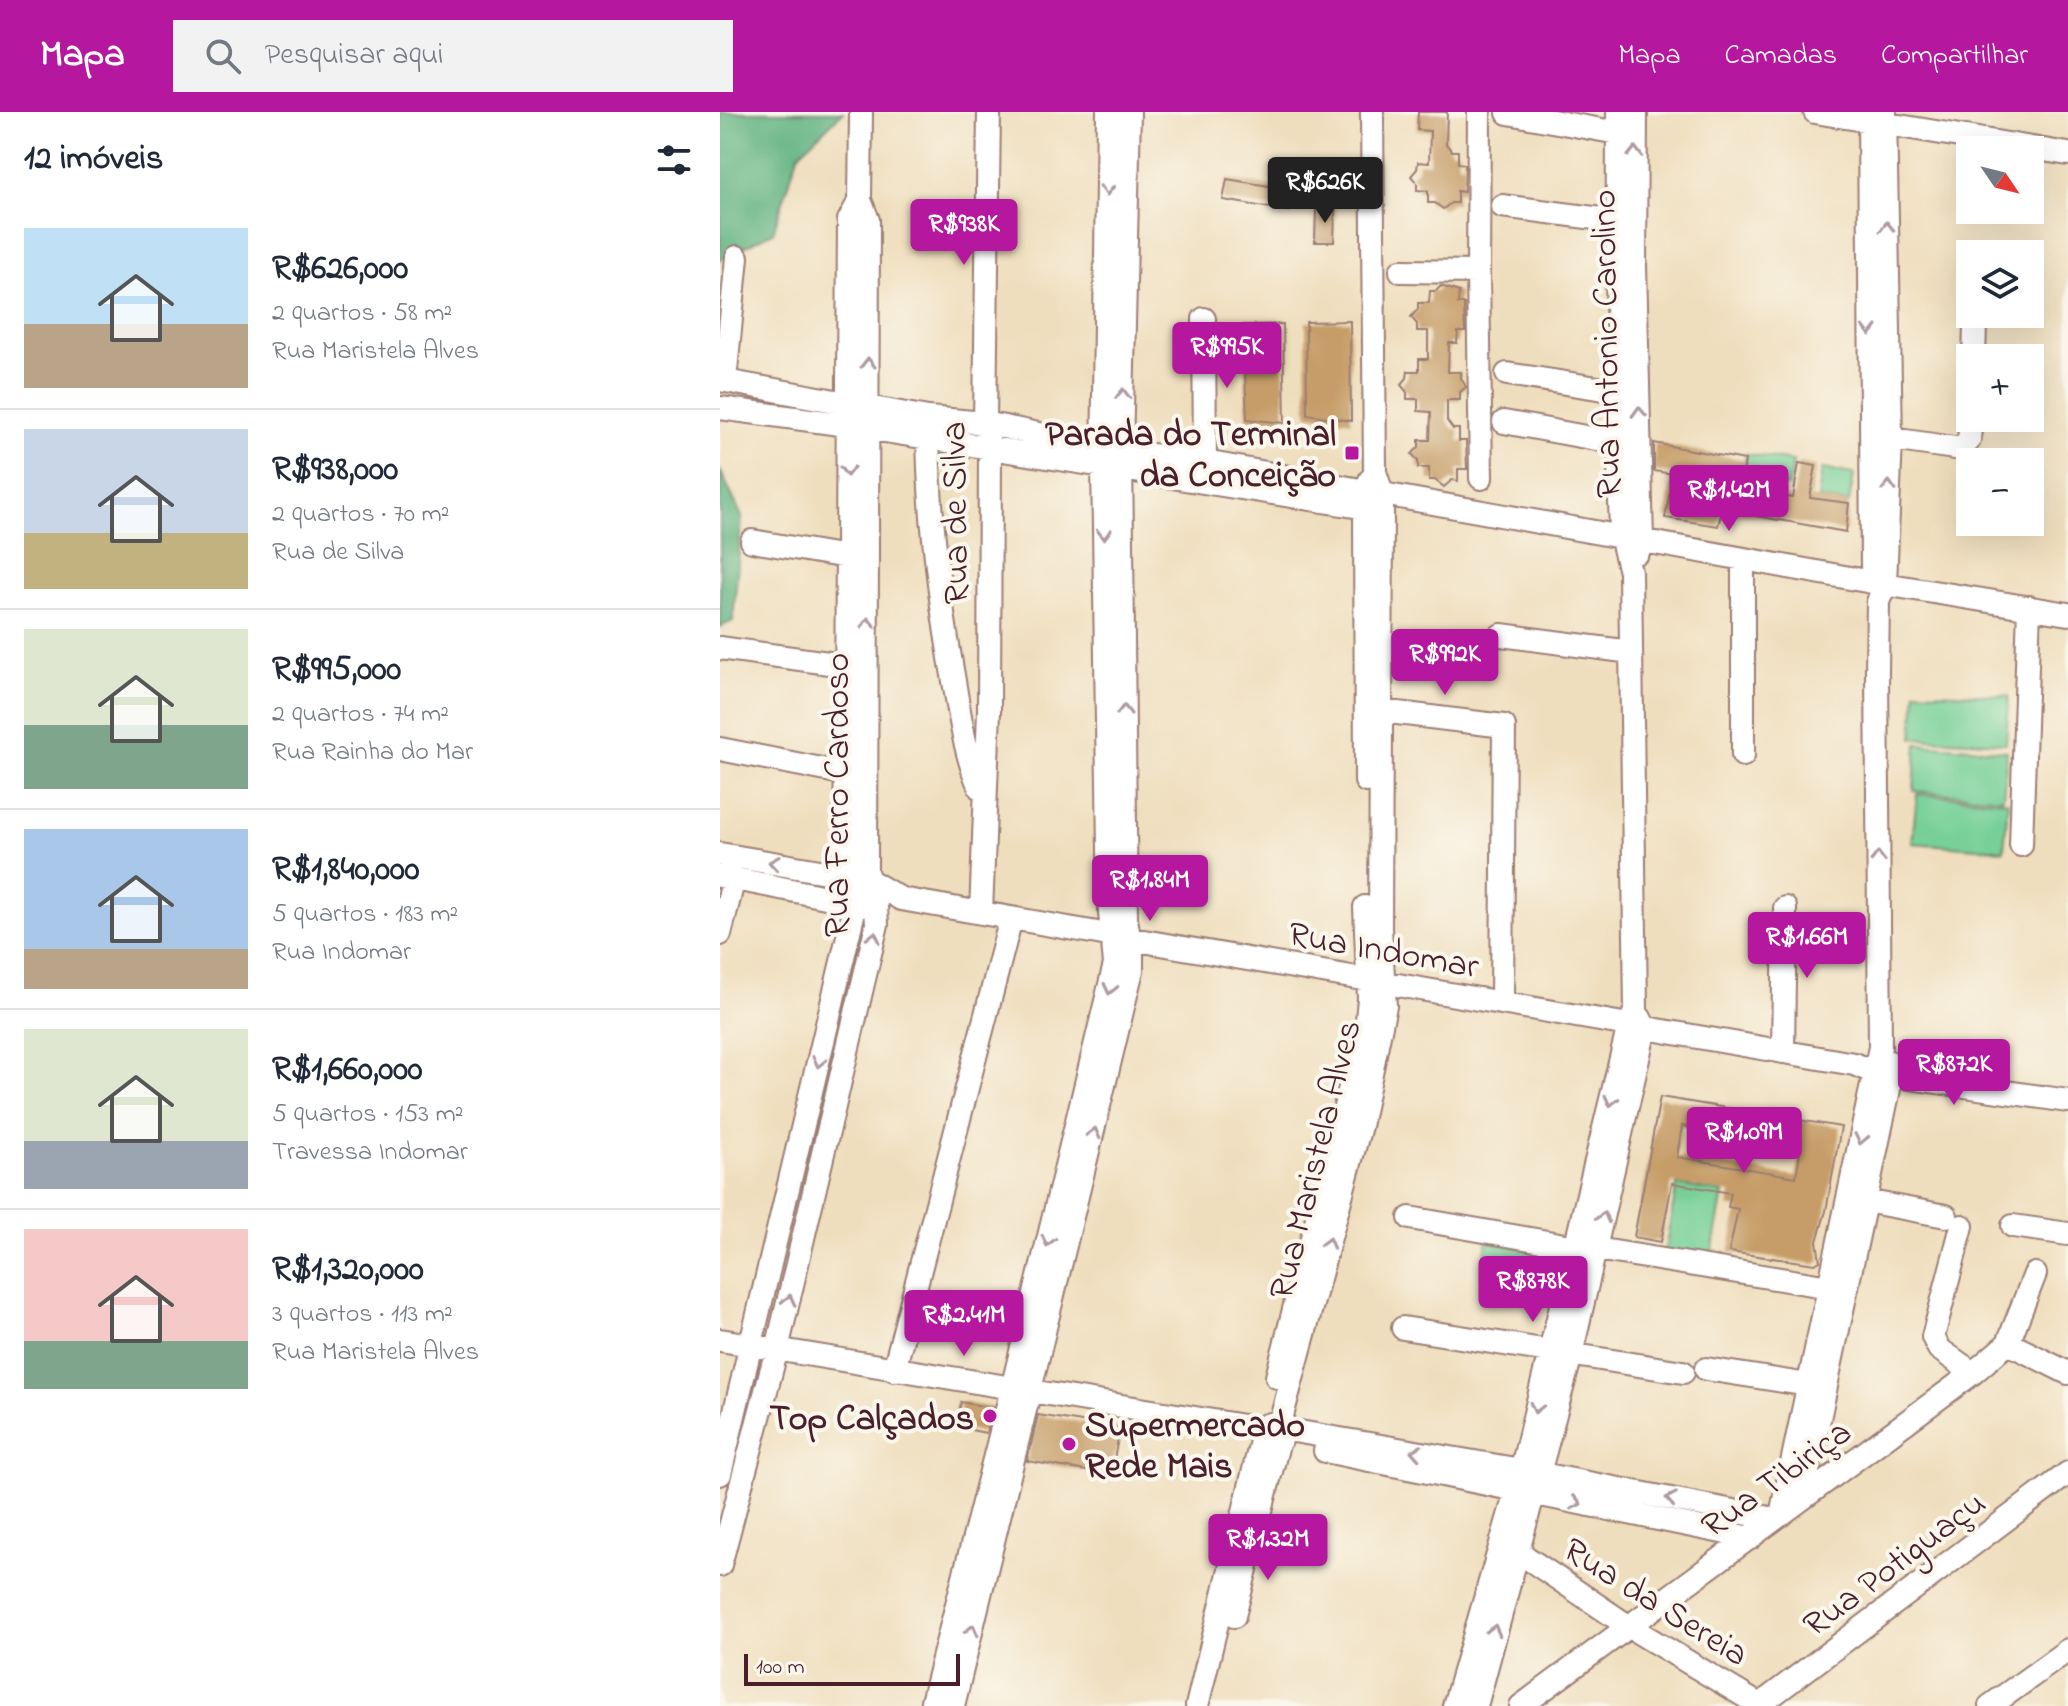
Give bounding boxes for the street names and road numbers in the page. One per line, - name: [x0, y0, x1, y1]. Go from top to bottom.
- street label: Rua Antonio Carolino: [1579, 189, 1638, 499]
- street label: Rua de Silva: [929, 421, 986, 605]
- street label: Rua Ferro Cardoso: [813, 653, 866, 937]
- street label: Rua Indomar: [1284, 910, 1483, 995]
- street label: Rua Maristela Alves: [1257, 1015, 1378, 1305]
- street label: Rua Tibiriça: [1691, 1408, 1864, 1553]
- street label: Rua Potiguaçu: [1793, 1479, 1998, 1652]
- street label: Rua da Sereia: [1552, 1526, 1758, 1682]

